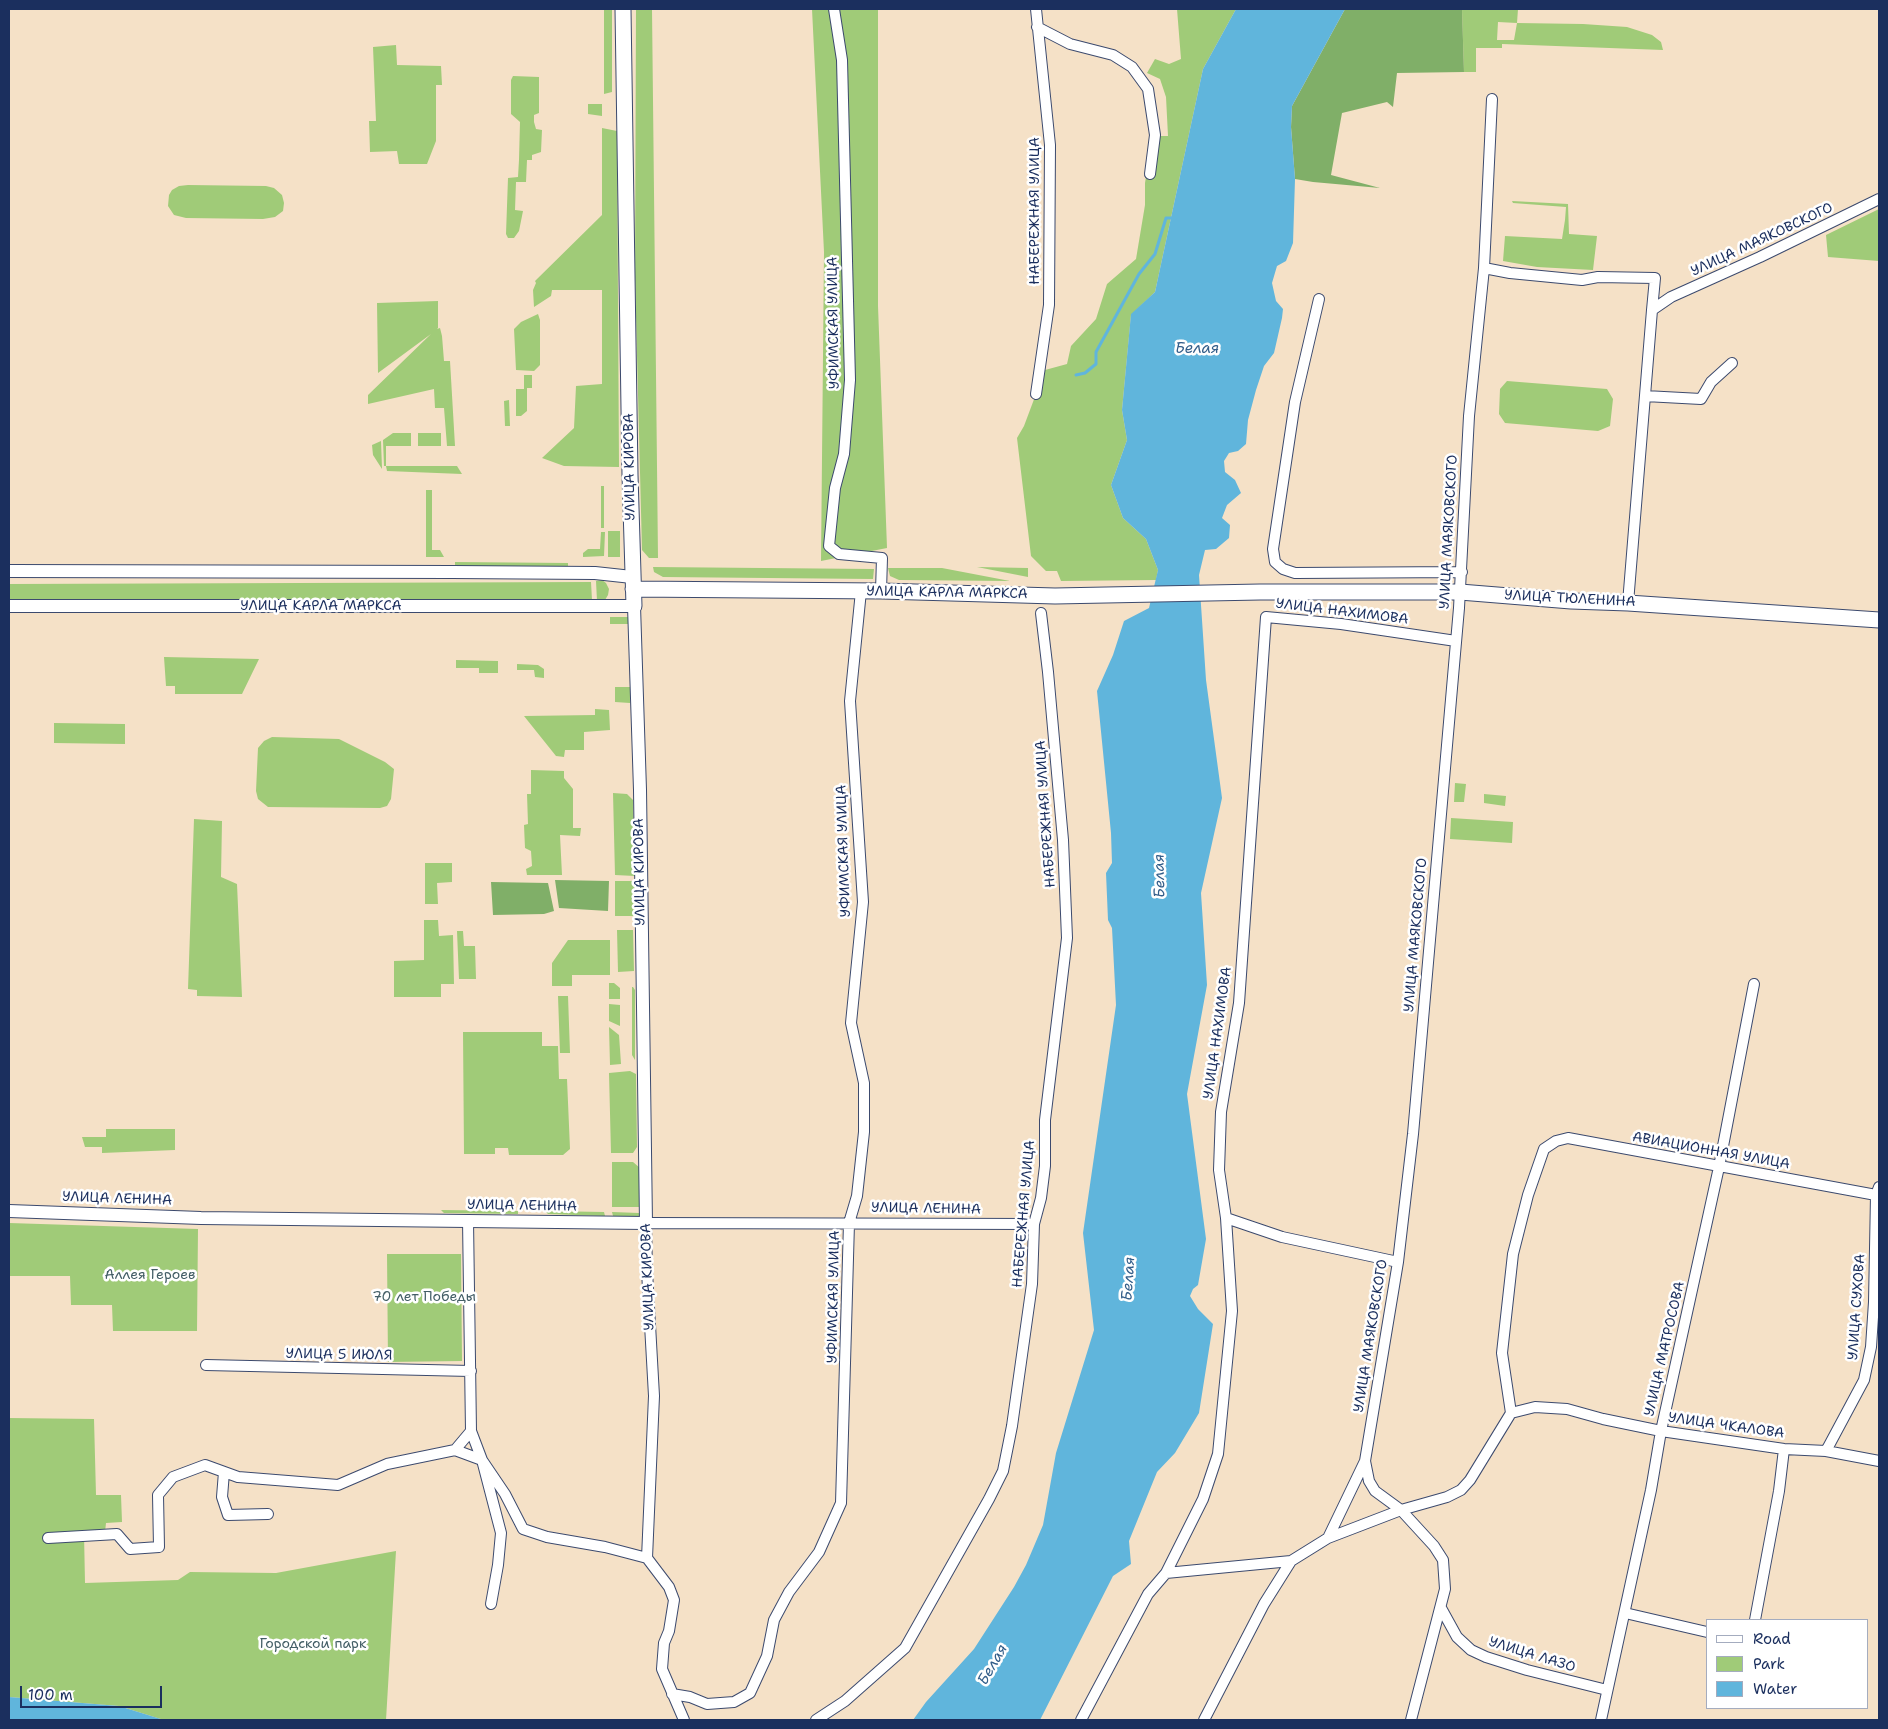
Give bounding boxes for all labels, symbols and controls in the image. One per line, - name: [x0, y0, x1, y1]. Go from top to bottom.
- street label: НАБЕРЕЖНАЯ УЛИЦА: [1027, 137, 1043, 285]
- street label: УЛИЦА МАЯКОВСКОГО: [1688, 200, 1836, 280]
- street label: УФИМСКАЯ УЛИЦА: [824, 256, 844, 390]
- water label: Белая: [1175, 340, 1219, 358]
- street label: УЛИЦА КИРОВА: [621, 413, 639, 521]
- street label: УЛИЦА МАЯКОВСКОГО: [1437, 454, 1461, 610]
- street label: УЛИЦА КАРЛА МАРКСА: [866, 583, 1028, 603]
- street label: УЛИЦА ТЮЛЕНИНА: [1504, 587, 1636, 611]
- street label: УЛИЦА НАХИМОВА: [1275, 596, 1409, 628]
- street label: УЛИЦА КАРЛА МАРКСА: [240, 598, 402, 614]
- street label: НАБЕРЕЖНАЯ УЛИЦА: [1032, 740, 1060, 888]
- street label: УФИМСКАЯ УЛИЦА: [833, 784, 855, 918]
- street label: УЛИЦА КИРОВА: [631, 818, 649, 926]
- water label: Белая: [1151, 854, 1169, 898]
- street label: УЛИЦА МАЯКОВСКОГО: [1401, 857, 1431, 1013]
- street label: УЛИЦА НАХИМОВА: [1200, 966, 1236, 1100]
- street label: АВИАЦИОННАЯ УЛИЦА: [1631, 1129, 1791, 1173]
- street label: НАБЕРЕЖНАЯ УЛИЦА: [1009, 1140, 1039, 1288]
- street label: УЛИЦА ЛЕНИНА: [62, 1189, 172, 1209]
- street label: УЛИЦА ЛЕНИНА: [467, 1197, 577, 1215]
- street label: УЛИЦА ЛЕНИНА: [871, 1200, 981, 1218]
- street label: УЛИЦА КИРОВА: [638, 1223, 658, 1331]
- street label: УФИМСКАЯ УЛИЦА: [824, 1230, 844, 1364]
- street label: УЛИЦА СУХОВА: [1845, 1253, 1869, 1361]
- water label: Белая: [1118, 1256, 1140, 1302]
- street label: УЛИЦА МАЯКОВСКОГО: [1351, 1258, 1391, 1414]
- park label: Аллея Героев: [105, 1267, 195, 1283]
- street label: УЛИЦА МАТРОСОВА: [1641, 1280, 1689, 1418]
- park label: 70 лет Победы: [372, 1289, 476, 1305]
- street label: УЛИЦА 5 ИЮЛЯ: [286, 1346, 392, 1364]
- street label: УЛИЦА ЧКАЛОВА: [1667, 1410, 1785, 1442]
- legend: [1706, 1619, 1868, 1709]
- text: Road: [1753, 1629, 1791, 1649]
- street label: УЛИЦА ЛАЗО: [1487, 1634, 1577, 1676]
- park label: Городской парк: [260, 1636, 366, 1652]
- water label: Белая: [974, 1641, 1012, 1689]
- text: Park: [1753, 1654, 1785, 1674]
- scale bar: [22, 1676, 165, 1708]
- text: Water: [1753, 1679, 1797, 1699]
- text: 100 m: [28, 1685, 73, 1705]

